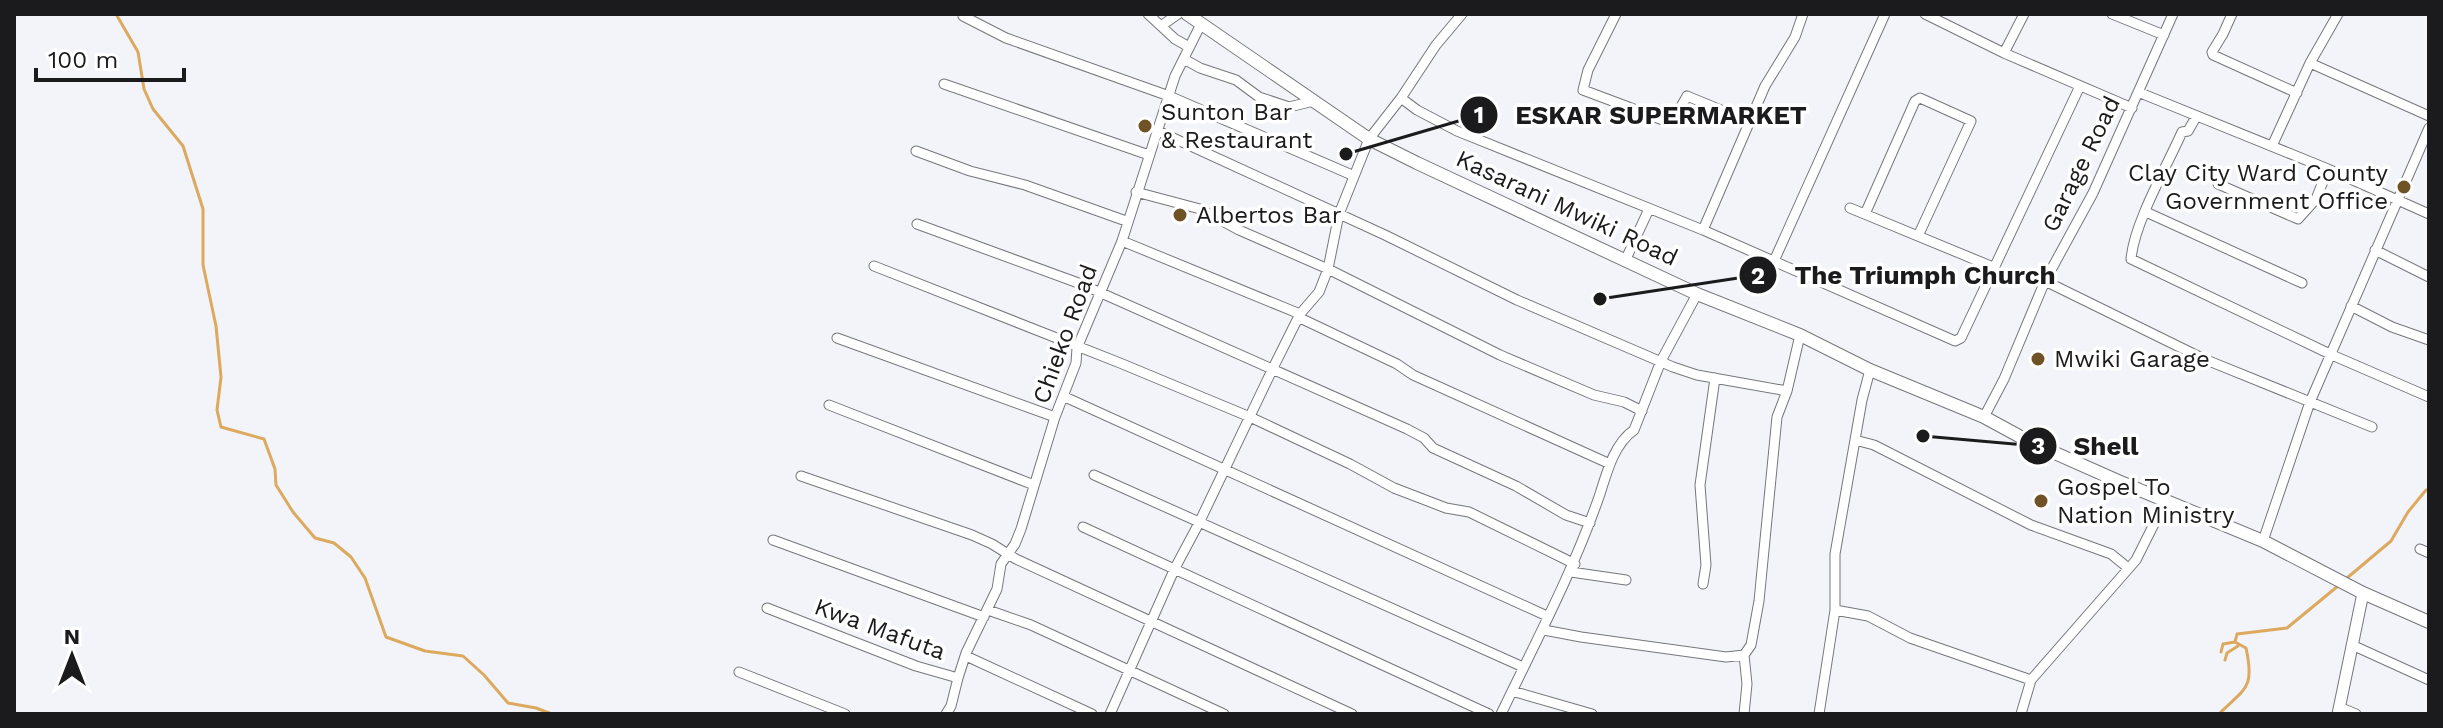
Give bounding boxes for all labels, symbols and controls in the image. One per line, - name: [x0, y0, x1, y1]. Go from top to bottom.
- scale bar: [36, 32, 184, 82]
- text: 100 m: [48, 46, 118, 74]
- callout: ESKAR SUPERMARKET: [1459, 90, 1823, 140]
- street label: Garage Road: [2036, 92, 2126, 236]
- place label: Sunton Bar & Restaurant: [1161, 98, 1312, 154]
- text: ESKAR SUPERMARKET: [1515, 100, 1807, 130]
- text: 1: [1474, 101, 1484, 129]
- marker: Sunton Bar & Restaurant: [1136, 117, 1154, 135]
- street label: Kasarani Mwiki Road: [1452, 144, 1682, 272]
- place label: Clay City Ward County Government Office: [2128, 159, 2389, 215]
- marker: Clay City Ward County Government Office: [2395, 178, 2413, 196]
- place label: Albertos Bar: [1196, 201, 1342, 229]
- marker: Albertos Bar: [1171, 206, 1189, 224]
- callout: The Triumph Church: [1738, 250, 2072, 300]
- text: The Triumph Church: [1794, 260, 2056, 290]
- street label: Chieko Road: [1027, 261, 1103, 407]
- text: 2: [1751, 262, 1765, 290]
- place label: Mwiki Garage: [2054, 345, 2210, 373]
- marker: Mwiki Garage: [2029, 350, 2047, 368]
- callout: Shell: [2018, 421, 2155, 471]
- text: Shell: [2074, 431, 2139, 461]
- text: 3: [2031, 432, 2045, 460]
- place label: Gospel To Nation Ministry: [2057, 473, 2235, 529]
- marker: Gospel To Nation Ministry: [2032, 492, 2050, 510]
- street label: Kwa Mafuta: [811, 592, 949, 666]
- north arrow: [32, 616, 112, 696]
- text: N: [64, 624, 80, 649]

